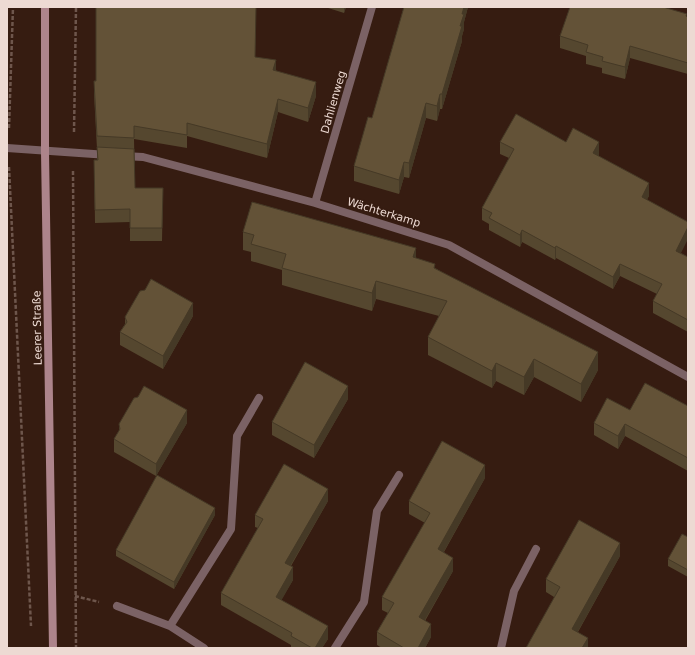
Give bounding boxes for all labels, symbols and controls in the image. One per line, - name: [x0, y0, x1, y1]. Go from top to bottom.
- street label: Dahlienweg: [318, 69, 349, 135]
- street label: Wächterkamp: [346, 195, 422, 230]
- street label: Leerer Straße: [30, 290, 45, 365]

